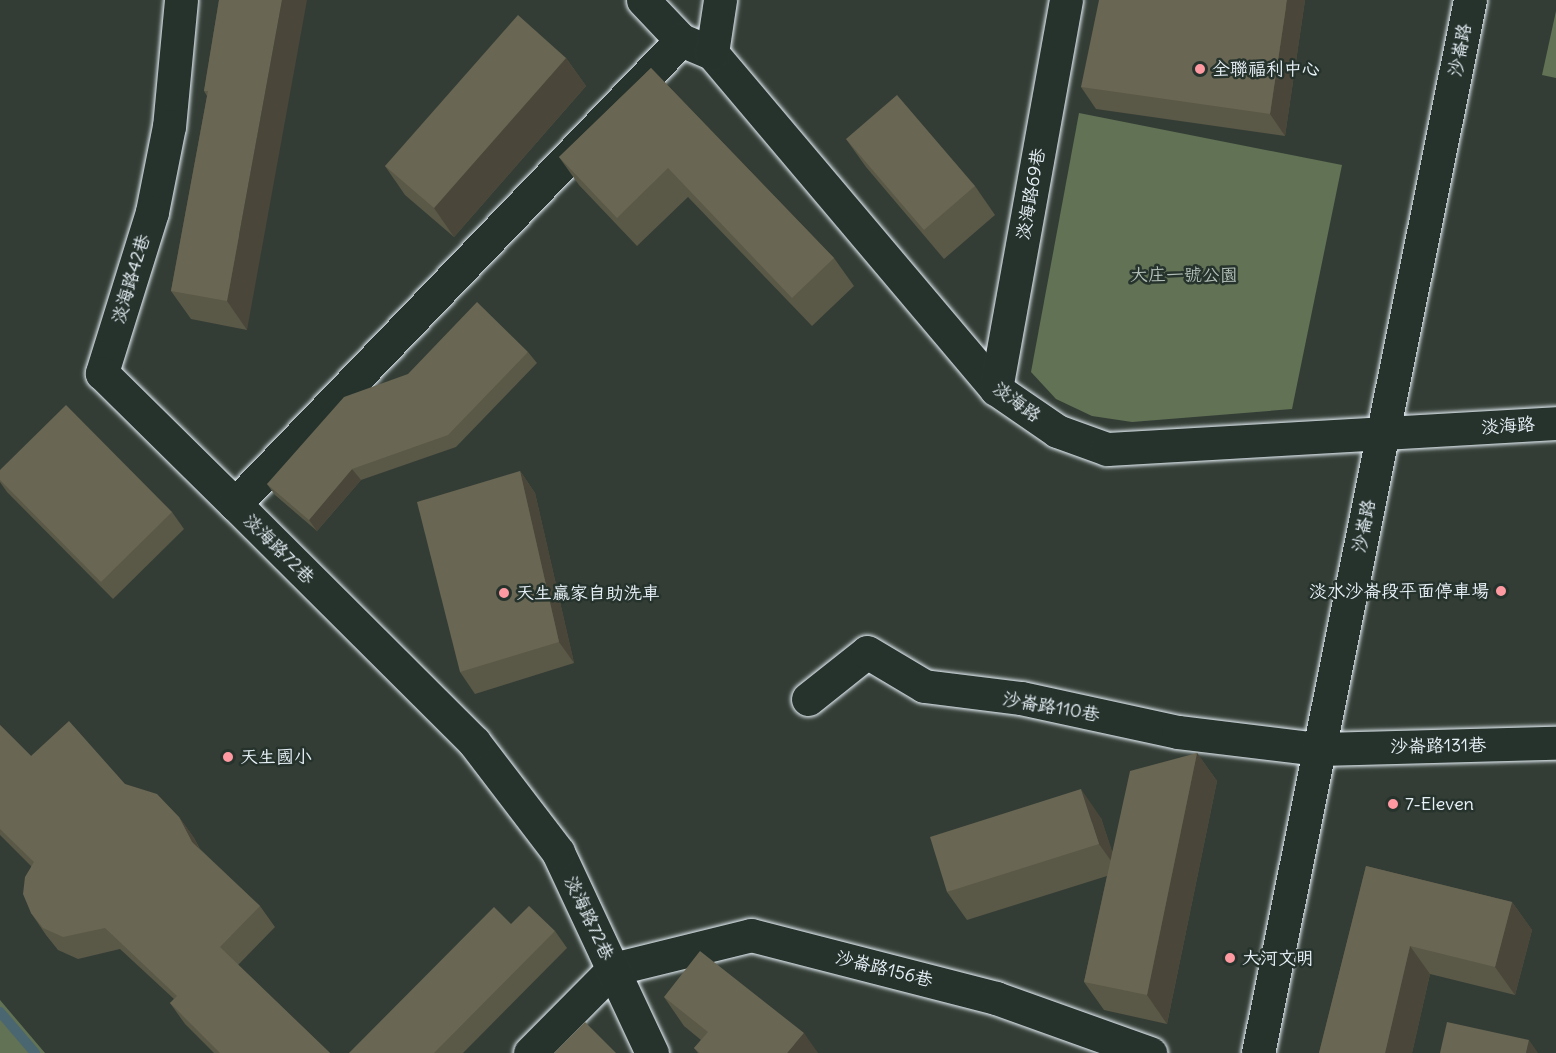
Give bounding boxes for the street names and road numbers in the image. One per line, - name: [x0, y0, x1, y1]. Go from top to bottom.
- street label: 沙崙路: [1444, 21, 1476, 79]
- street label: 淡海路69巷: [1012, 146, 1050, 242]
- street label: 淡海路42巷: [107, 232, 155, 326]
- street label: 淡海路: [989, 377, 1045, 427]
- street label: 淡海路: [1480, 413, 1536, 439]
- street label: 沙崙路: [1348, 497, 1380, 555]
- street label: 淡海路72巷: [239, 509, 319, 589]
- street label: 沙崙路110巷: [1001, 688, 1101, 726]
- street label: 沙崙路131巷: [1390, 734, 1486, 758]
- street label: 淡海路72巷: [560, 872, 618, 964]
- street label: 沙崙路156巷: [833, 946, 935, 992]

